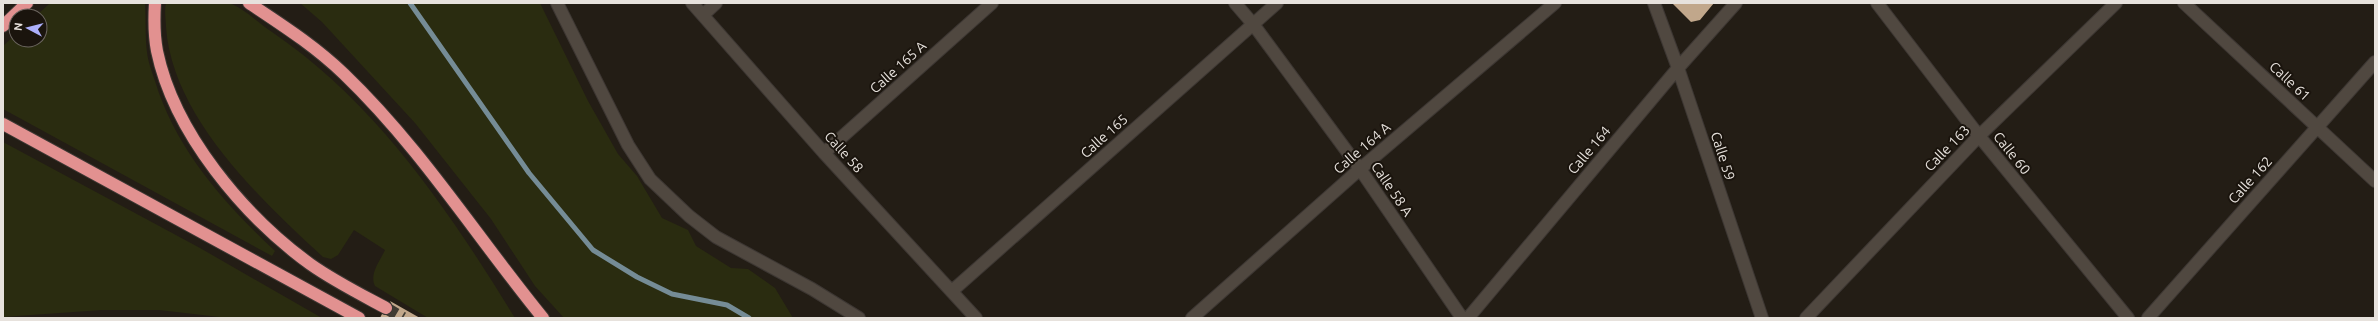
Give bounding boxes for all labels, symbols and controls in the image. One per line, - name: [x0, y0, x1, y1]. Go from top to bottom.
- north arrow: [8, 8, 48, 48]
- text: N: [12, 22, 25, 32]
- street label: Calle 165 A: [867, 38, 929, 96]
- street label: Calle 61: [2266, 58, 2314, 104]
- street label: Calle 165: [1077, 111, 1131, 161]
- street label: Calle 164 A: [1330, 119, 1394, 177]
- street label: Calle 163: [1921, 122, 1973, 174]
- street label: Calle 164: [1564, 123, 1614, 177]
- street label: Calle 58: [821, 128, 867, 176]
- street label: Calle 60: [1990, 129, 2034, 177]
- street label: Calle 59: [1708, 130, 1738, 182]
- street label: Calle 162: [2225, 153, 2275, 207]
- street label: Calle 58 A: [1368, 159, 1416, 219]

